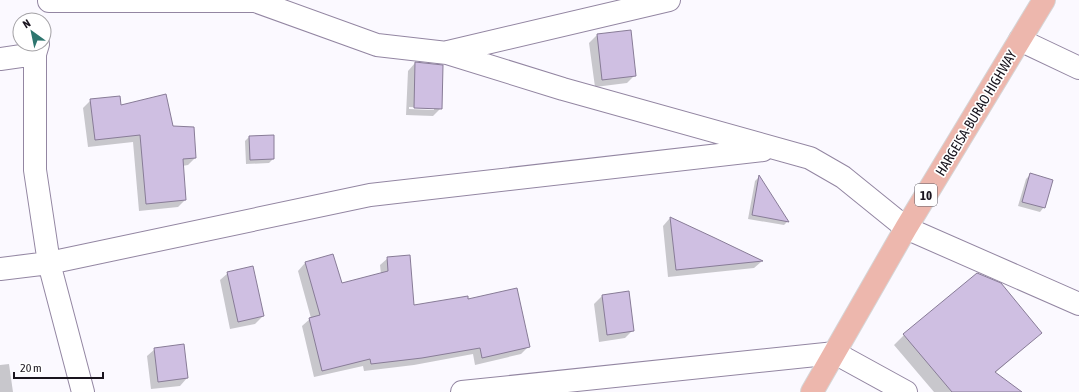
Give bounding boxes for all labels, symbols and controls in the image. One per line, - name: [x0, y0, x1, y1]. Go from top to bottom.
- north arrow: [12, 12, 52, 52]
- text: N: [21, 17, 33, 30]
- street label: HARGEISA-BURAO HIGHWAY: [932, 47, 1020, 179]
- road number: 10: [915, 184, 937, 206]
- scale bar: [14, 354, 103, 380]
- text: 20 m: [20, 361, 42, 375]

